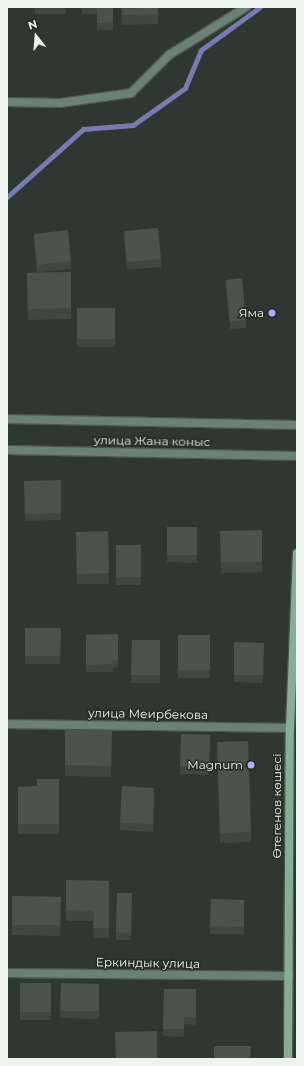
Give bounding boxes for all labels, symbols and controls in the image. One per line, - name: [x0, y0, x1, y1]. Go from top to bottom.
- north arrow: [16, 16, 56, 56]
- text: N: [26, 17, 39, 33]
- place label: Яма: [239, 306, 264, 320]
- marker: Яма: [267, 308, 277, 318]
- street label: улица Жана коныс: [94, 433, 210, 449]
- street label: улица Меирбекова: [88, 706, 208, 722]
- street label: Өтегенов көшесі: [270, 754, 284, 858]
- place label: Magnum: [187, 758, 243, 772]
- marker: Magnum: [246, 760, 256, 770]
- street label: Еркиндык улица: [96, 955, 200, 971]

